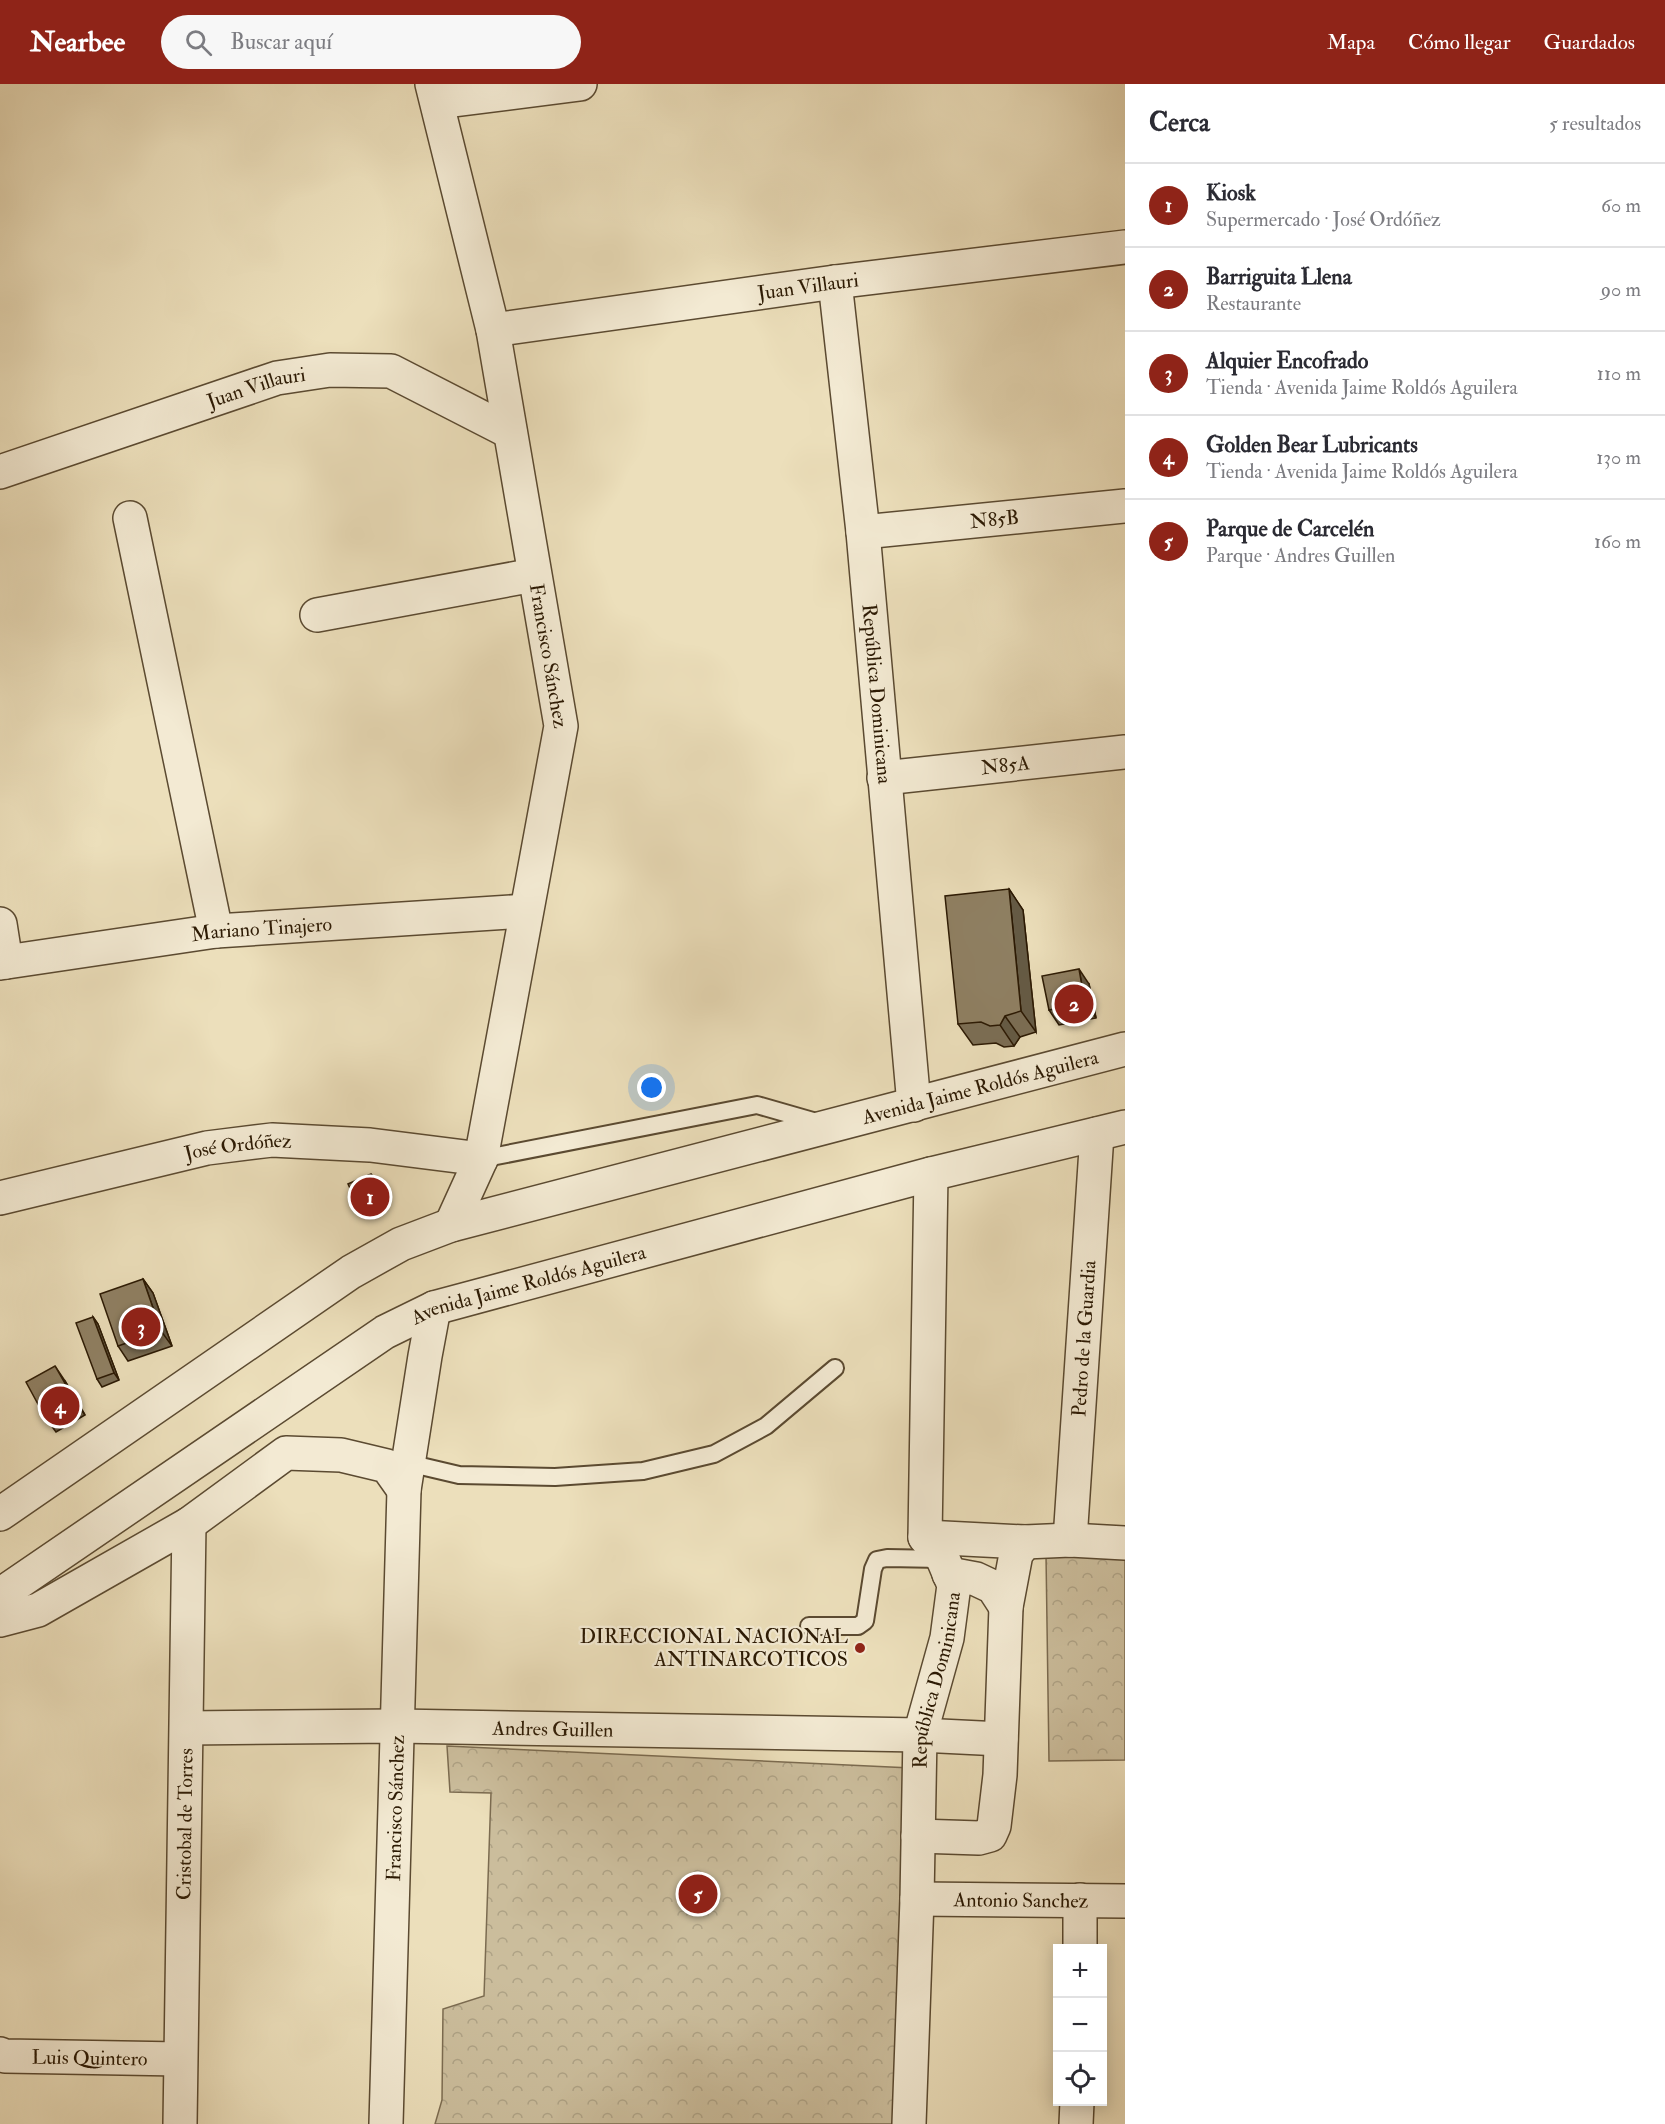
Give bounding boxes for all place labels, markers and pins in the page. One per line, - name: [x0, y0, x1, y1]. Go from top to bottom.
- pin: 2: [1054, 982, 1094, 1026]
- pin: 1: [350, 1174, 389, 1220]
- pin: 3: [122, 1304, 160, 1350]
- pin: 4: [40, 1384, 80, 1428]
- place label: DIRECCIONAL NACIONAL ANTINARCOTICOS: [580, 1624, 848, 1672]
- marker: DIRECCIONAL NACIONAL ANTINARCOTICOS: [853, 1641, 867, 1655]
- pin: 5: [678, 1872, 718, 1916]

